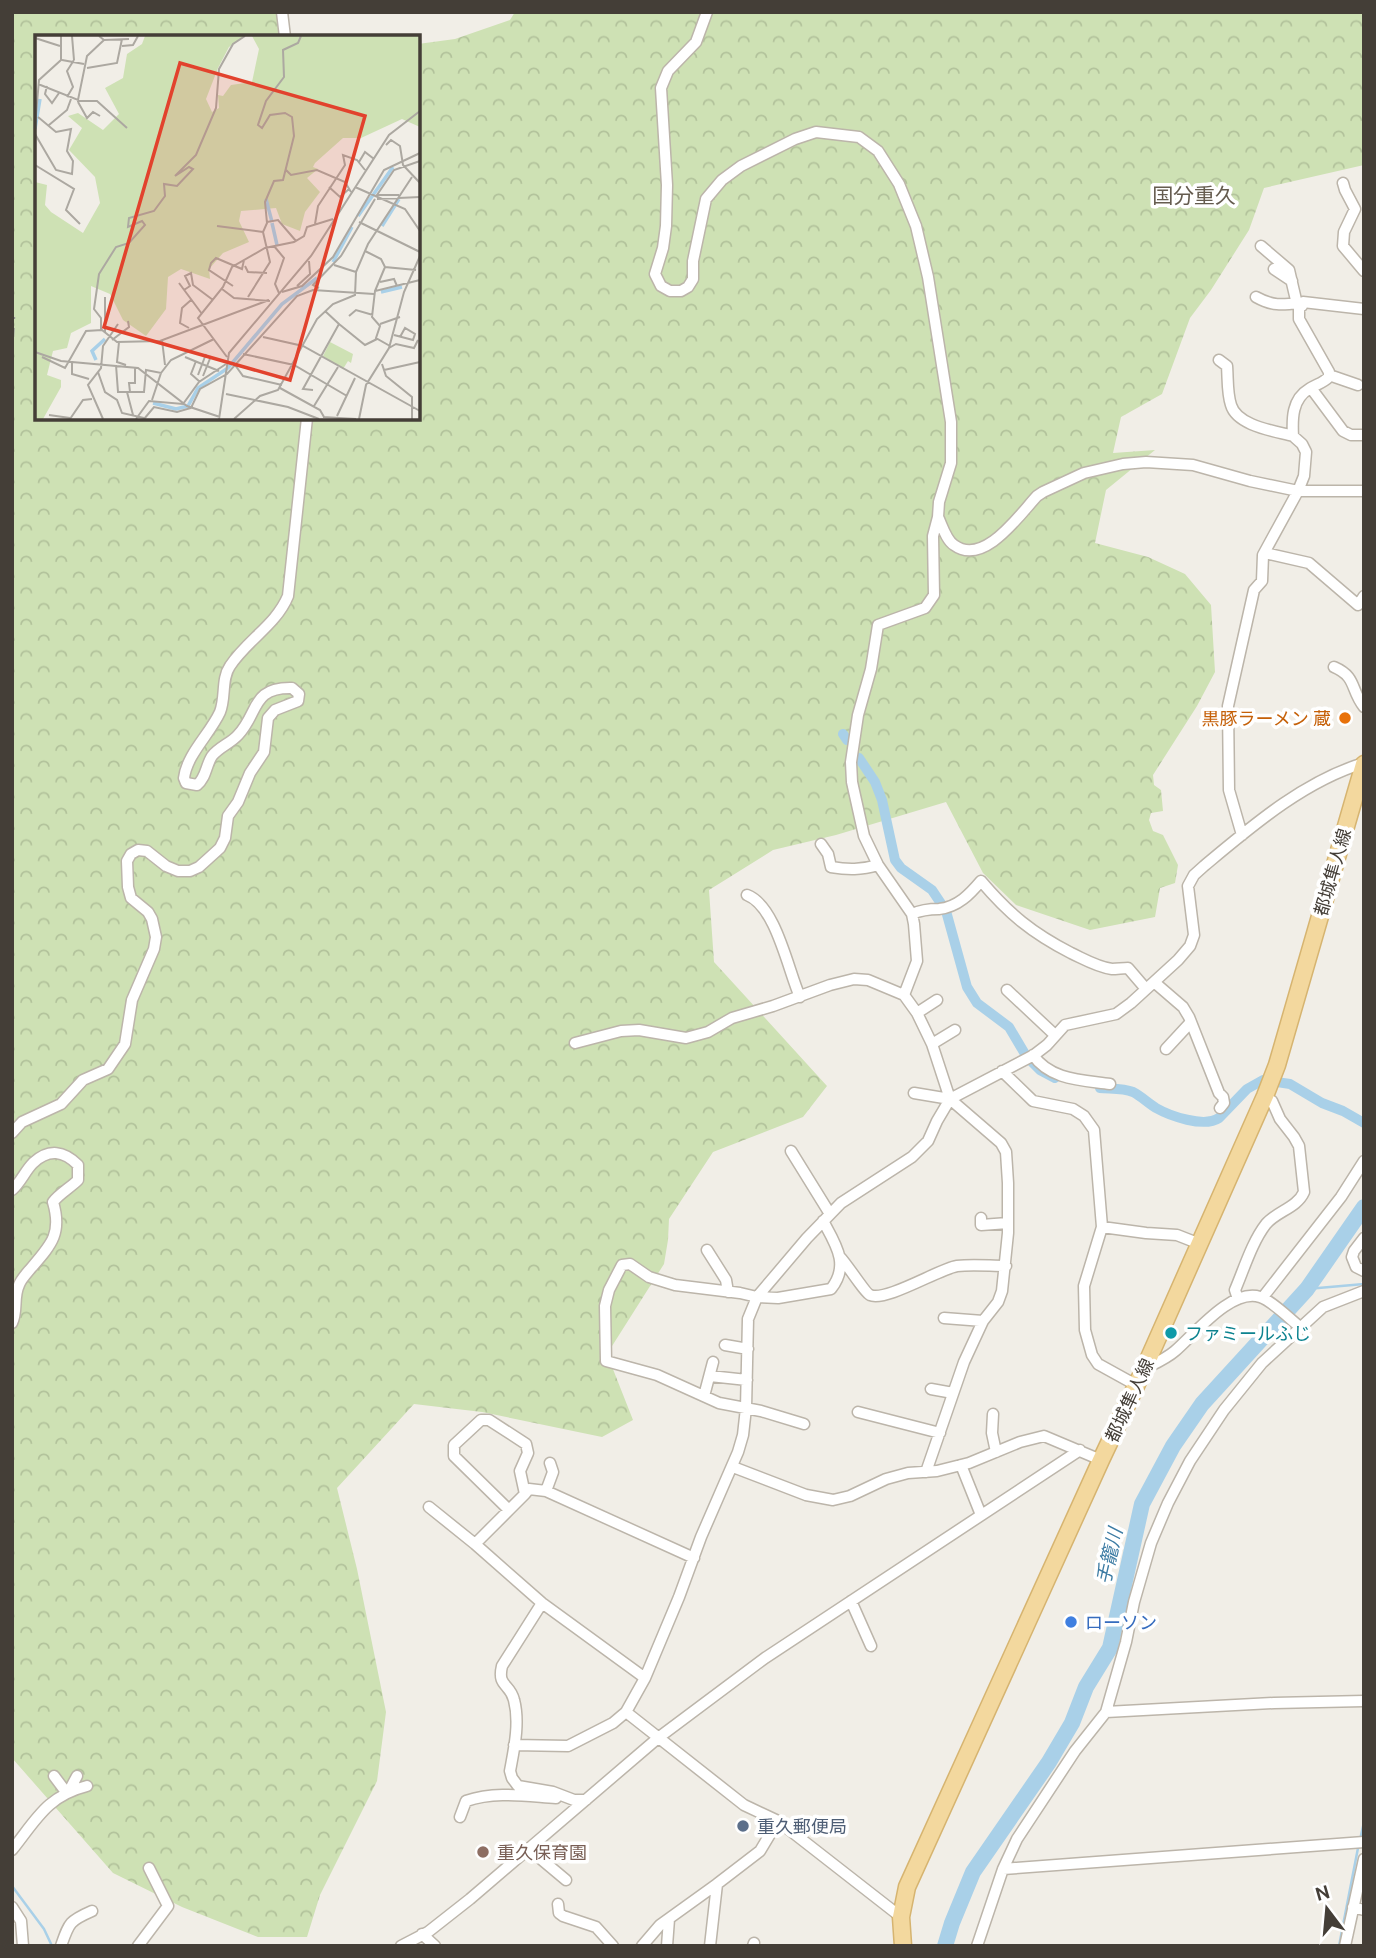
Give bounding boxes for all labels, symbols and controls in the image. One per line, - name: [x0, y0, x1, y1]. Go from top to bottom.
- inset map: [35, 35, 420, 420]
- district label: 国分重久: [1152, 183, 1236, 207]
- place label: 黒豚ラーメン 蔵: [1202, 708, 1331, 728]
- marker: 黒豚ラーメン 蔵: [1337, 710, 1353, 726]
- street label: 都城隼人線: [1310, 826, 1354, 918]
- place label: ファミールふじ: [1185, 1323, 1311, 1343]
- marker: ファミールふじ: [1163, 1325, 1179, 1341]
- street label: 都城隼人線: [1101, 1355, 1157, 1445]
- water label: 手籠川: [1092, 1524, 1127, 1586]
- place label: ローソン: [1085, 1612, 1157, 1632]
- marker: ローソン: [1063, 1614, 1079, 1630]
- place label: 重久郵便局: [757, 1816, 847, 1836]
- marker: 重久郵便局: [735, 1818, 751, 1834]
- place label: 重久保育園: [497, 1842, 587, 1862]
- marker: 重久保育園: [475, 1844, 491, 1860]
- north arrow: [1292, 1874, 1362, 1944]
- text: N: [1312, 1880, 1332, 1905]

